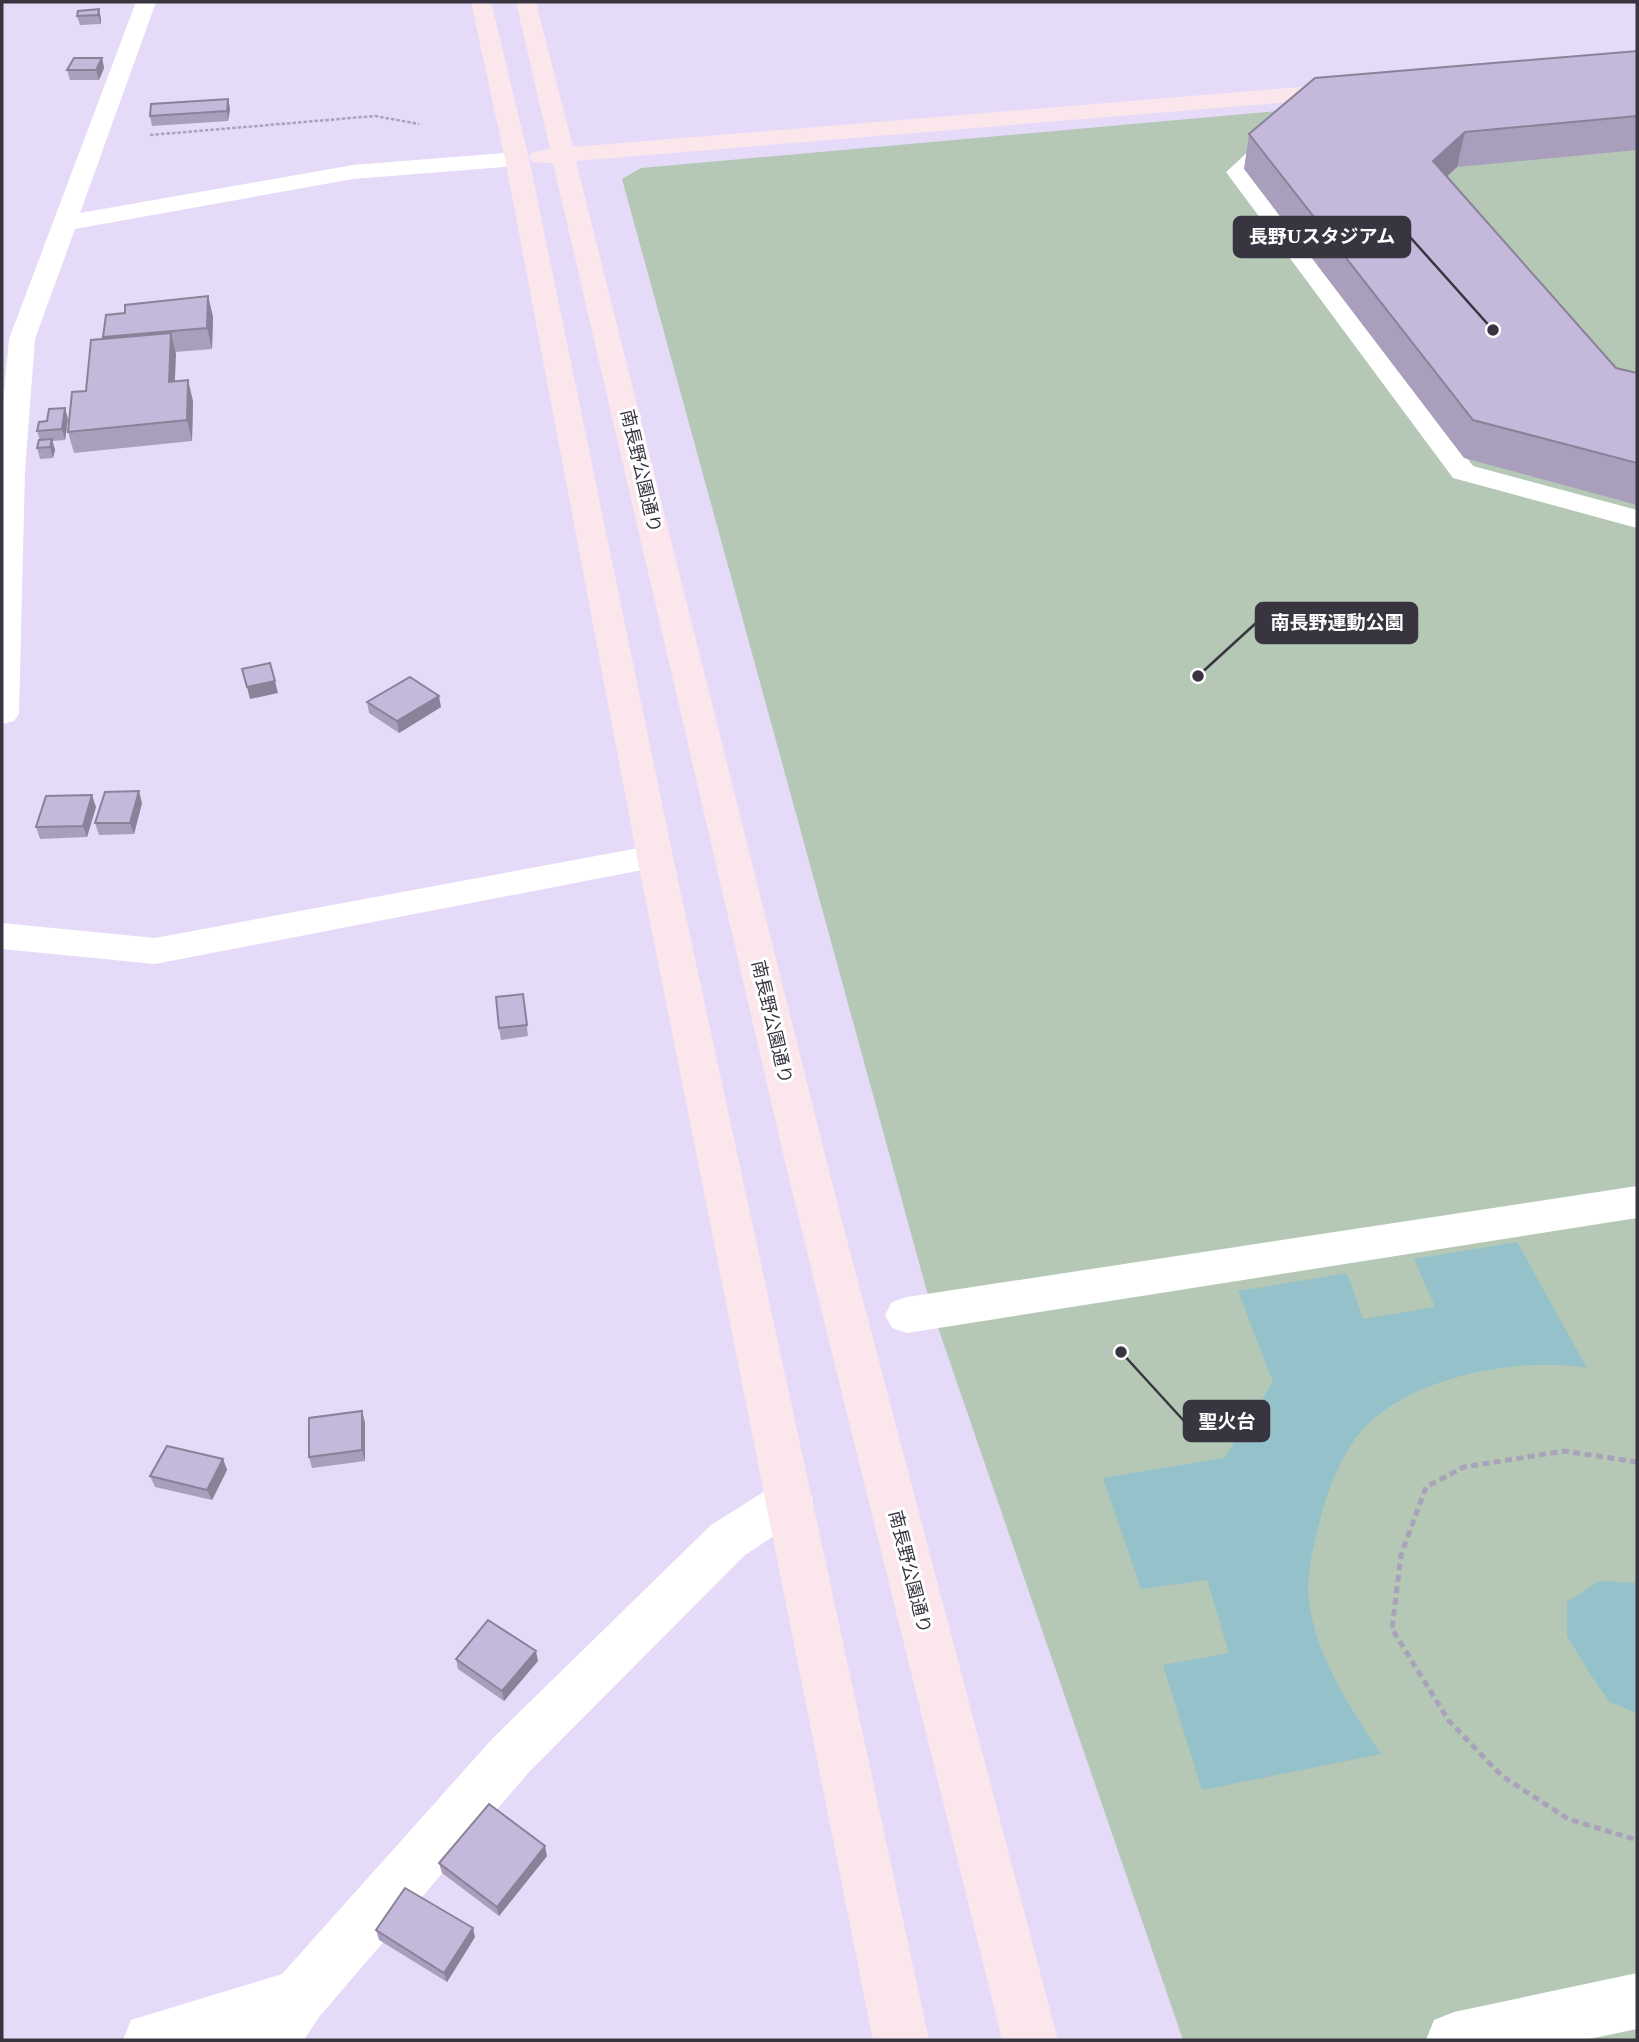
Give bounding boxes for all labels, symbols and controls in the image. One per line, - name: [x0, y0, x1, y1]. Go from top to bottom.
- callout: 長野Uスタジアム: [1234, 217, 1410, 257]
- text: 長野Uスタジアム: [1249, 224, 1395, 248]
- street label: 南長野公園通り: [616, 407, 667, 535]
- callout: 南長野運動公園: [1256, 603, 1417, 643]
- text: 南長野運動公園: [1270, 610, 1404, 634]
- street label: 南長野公園通り: [747, 958, 798, 1086]
- callout: 聖火台: [1184, 1401, 1269, 1441]
- text: 聖火台: [1198, 1409, 1256, 1433]
- street label: 南長野公園通り: [884, 1508, 937, 1636]

